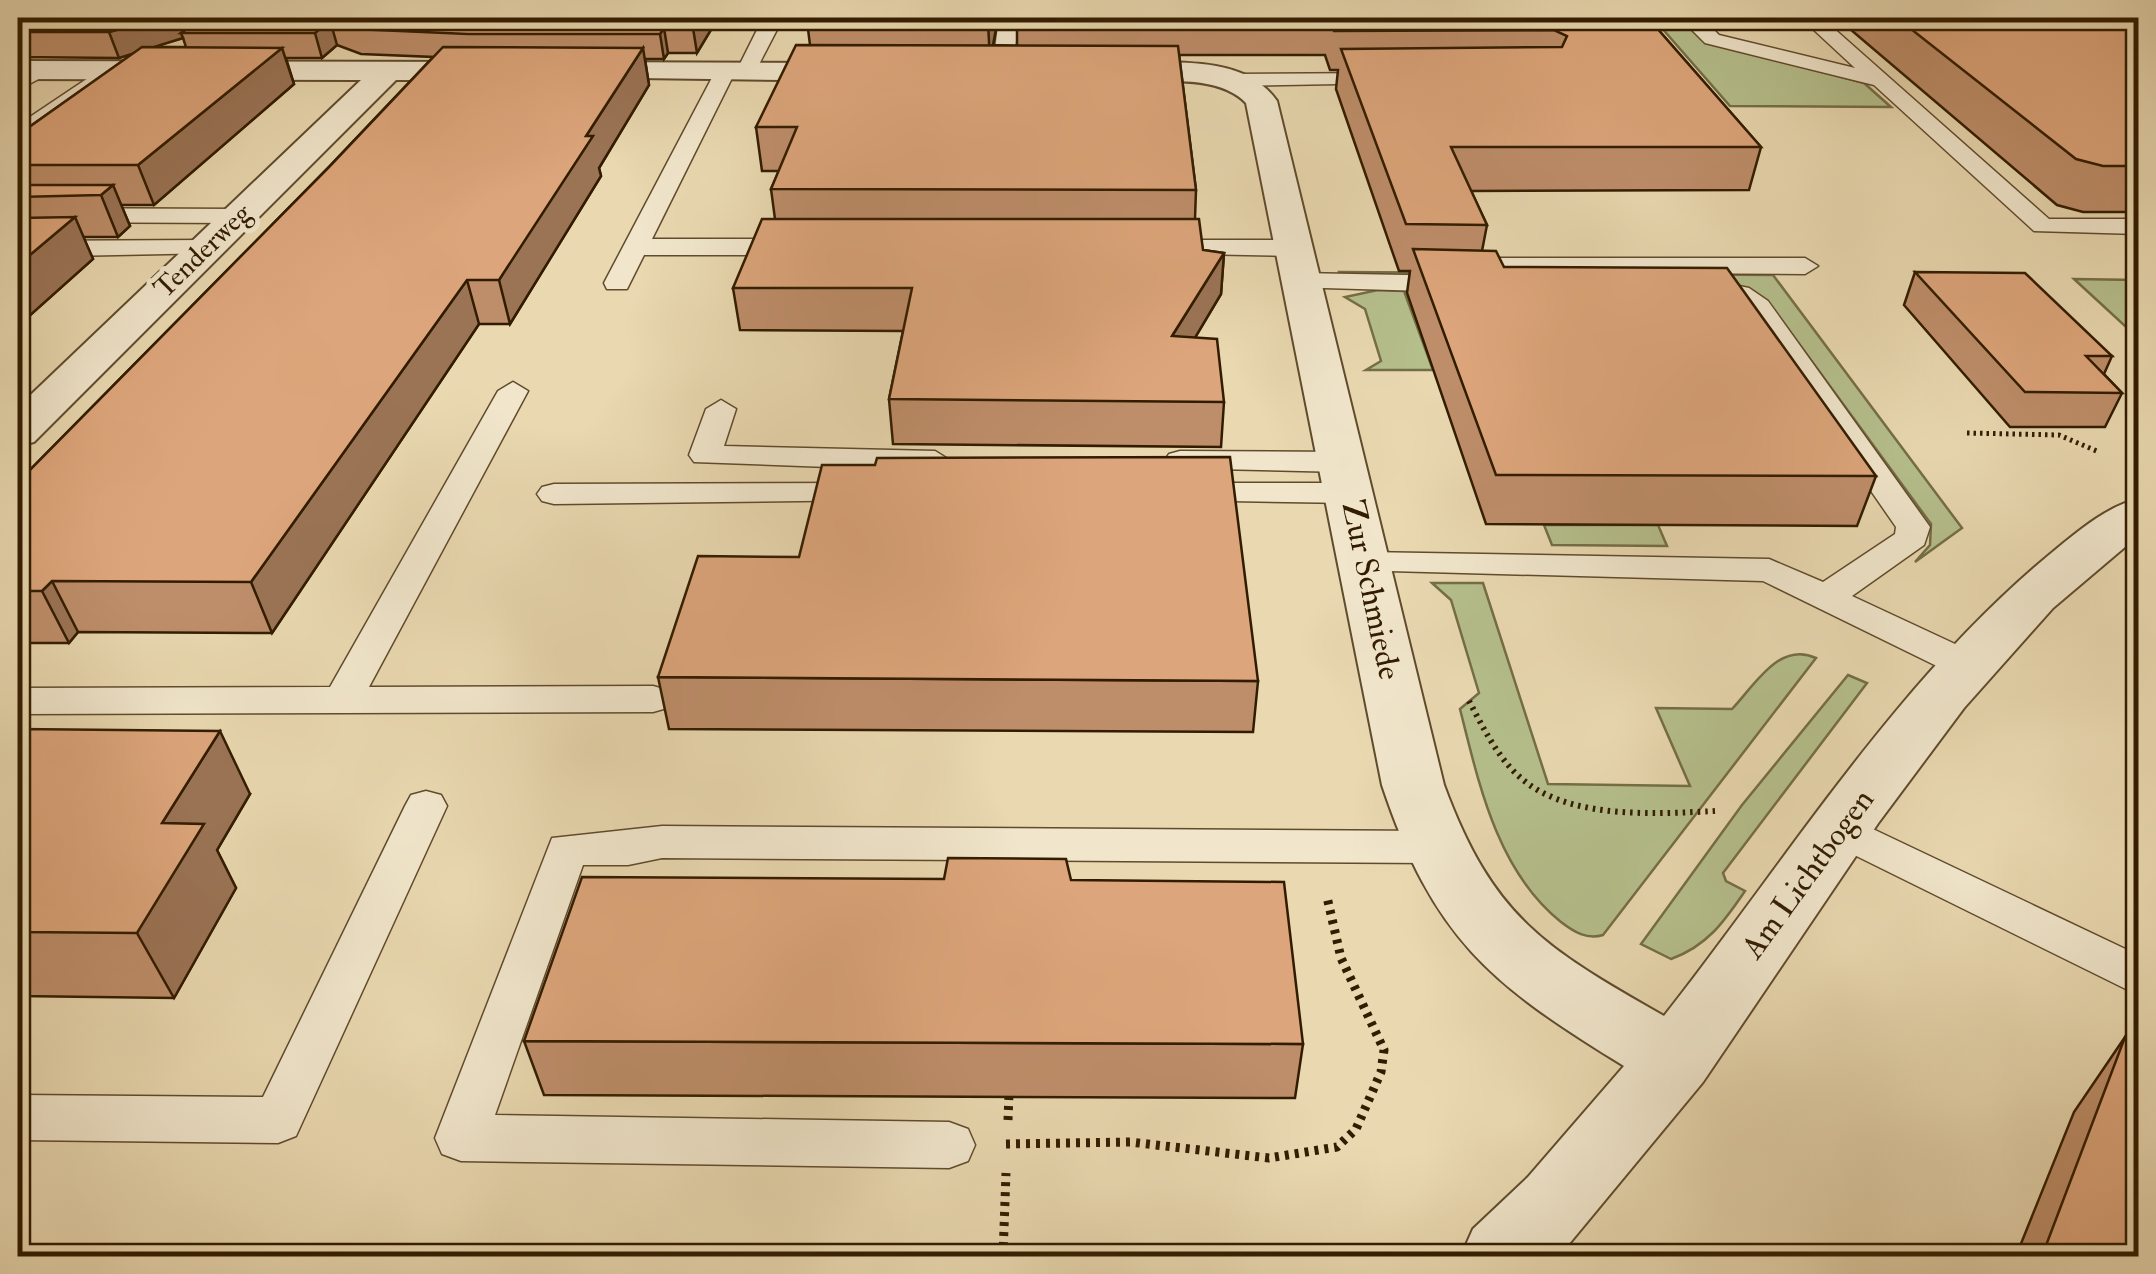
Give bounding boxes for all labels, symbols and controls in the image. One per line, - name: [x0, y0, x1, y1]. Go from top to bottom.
- street label: Tenderweg: [147, 195, 260, 306]
- street label: Zur Schmiede: [1332, 497, 1410, 683]
- street label: Am Lichtbogen: [1732, 781, 1883, 967]

